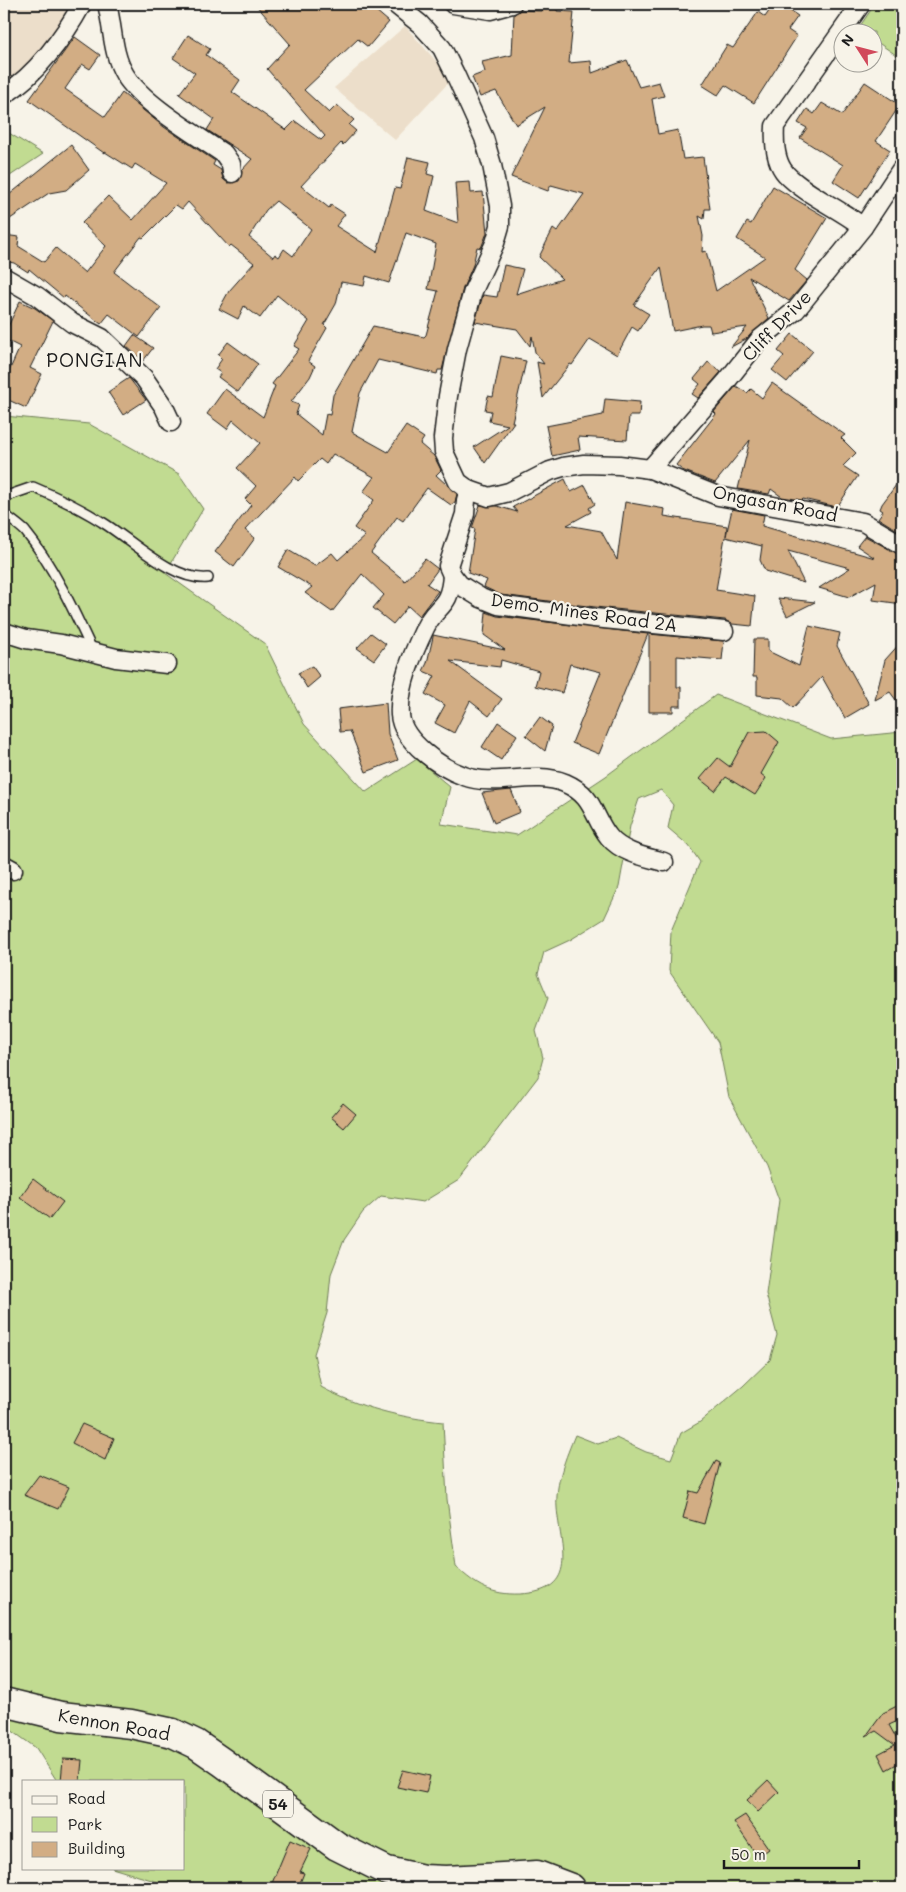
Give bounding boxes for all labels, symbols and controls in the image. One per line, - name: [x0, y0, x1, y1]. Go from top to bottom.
- north arrow: [834, 22, 884, 72]
- text: N: [836, 30, 858, 50]
- street label: Cliff Drive: [736, 285, 816, 366]
- district label: PONGIAN: [46, 347, 144, 372]
- street label: Ongasan Road: [711, 479, 840, 527]
- street label: Demo. Mines Road 2A: [489, 587, 679, 637]
- street label: Kennon Road: [56, 1702, 172, 1746]
- legend: [22, 1780, 185, 1870]
- text: Road: [68, 1788, 105, 1808]
- road number: 54: [263, 1790, 293, 1818]
- text: Park: [68, 1814, 102, 1834]
- scale bar: [724, 1837, 858, 1869]
- text: Building: [68, 1838, 125, 1858]
- text: 50 m: [731, 1844, 766, 1864]

